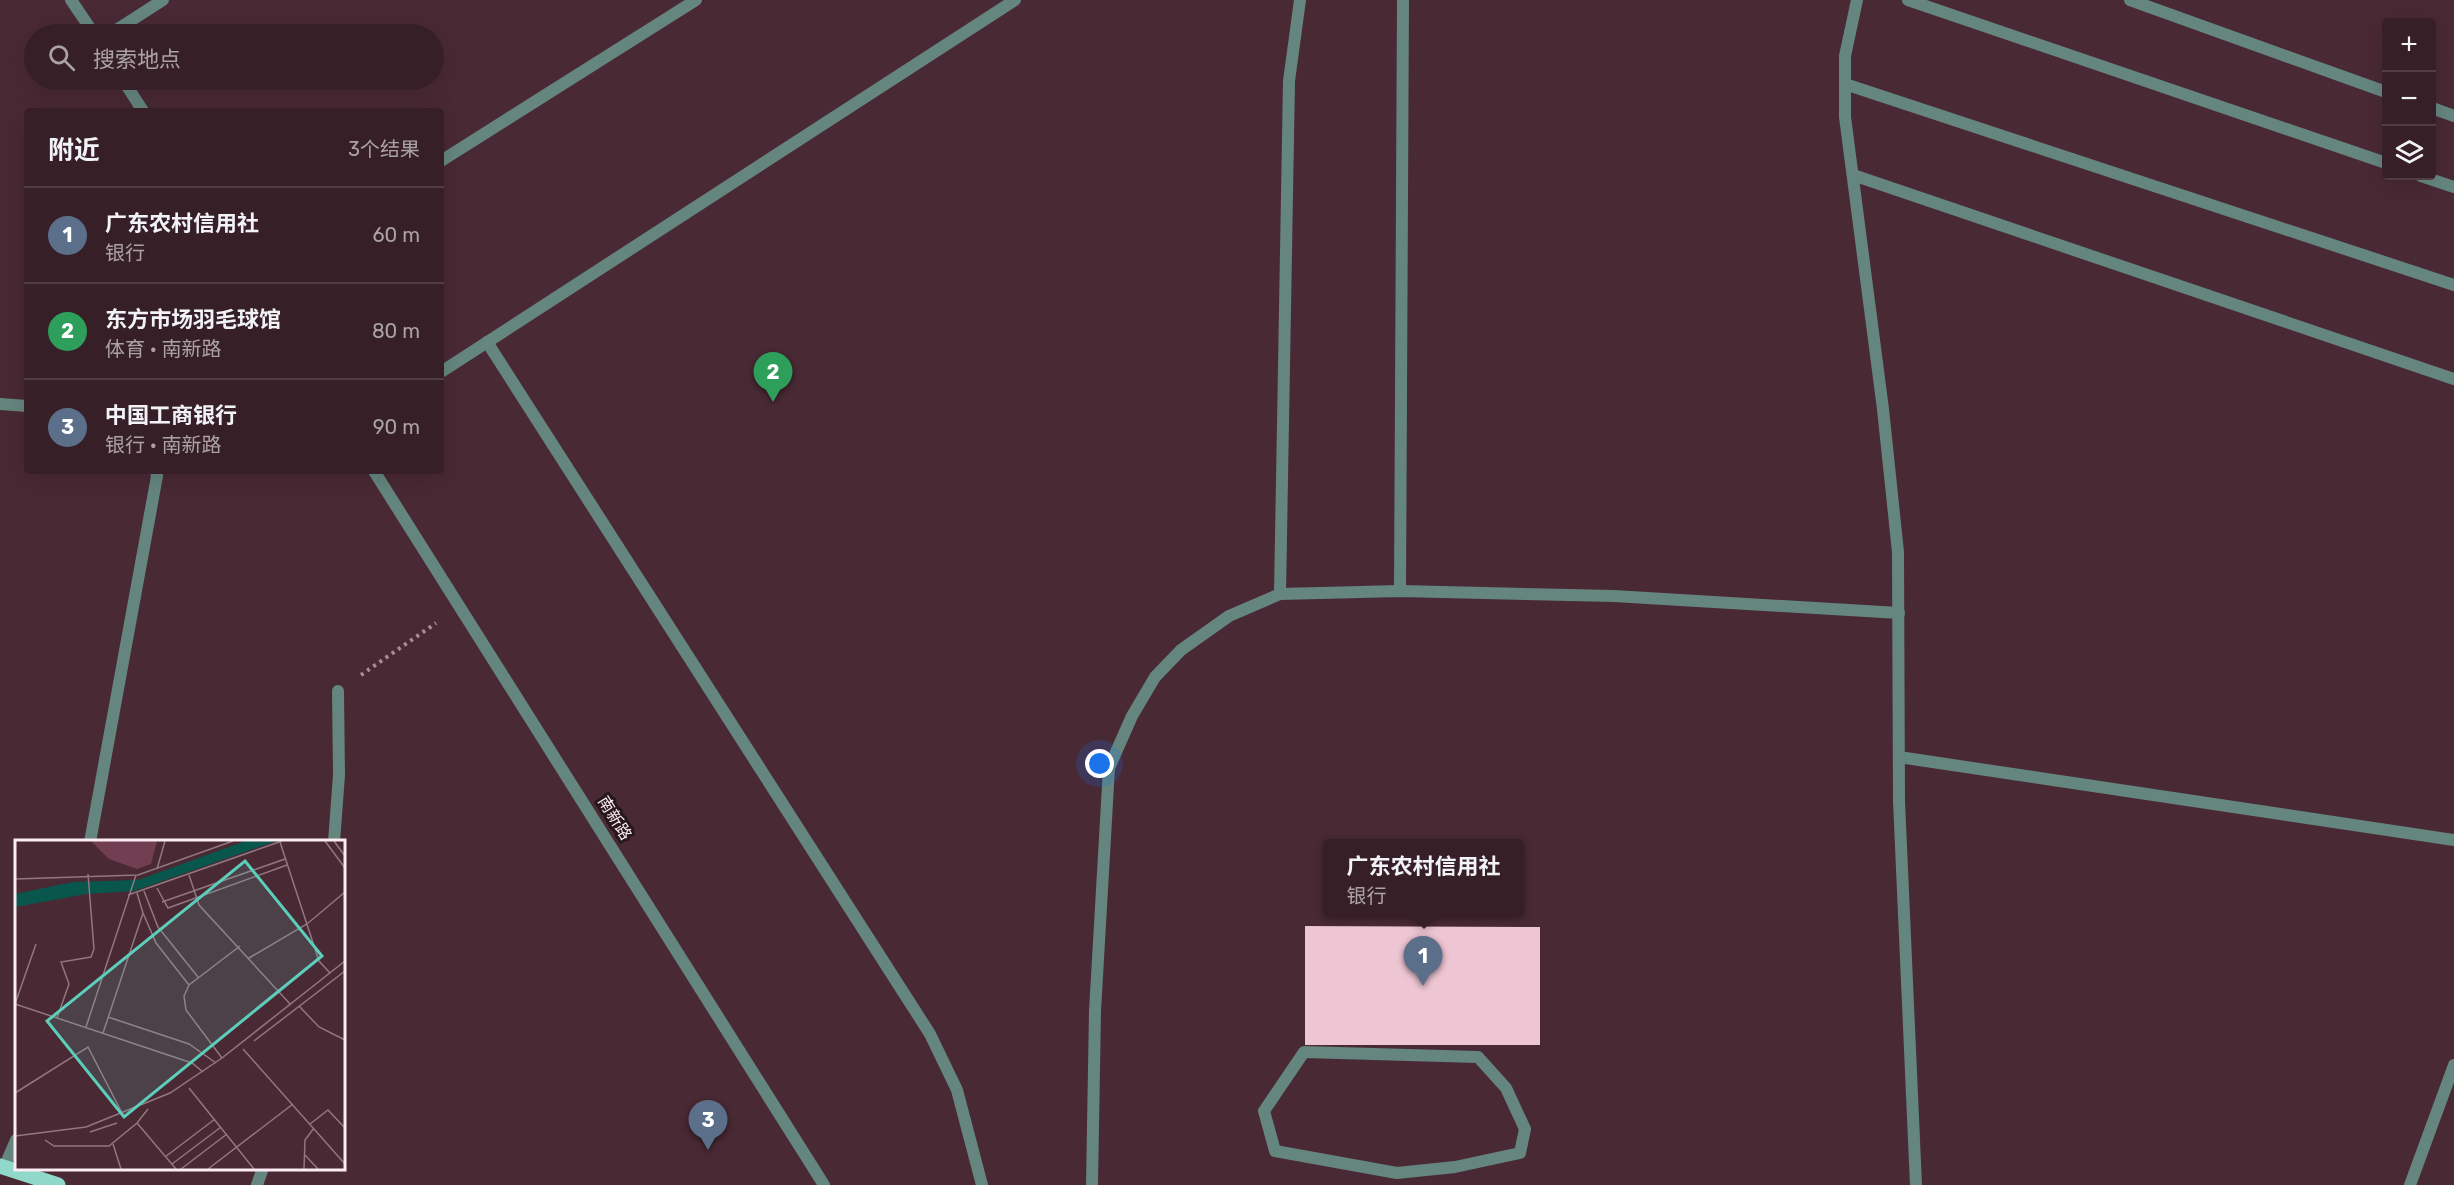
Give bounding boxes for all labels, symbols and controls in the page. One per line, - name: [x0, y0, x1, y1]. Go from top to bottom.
- map controls: [2382, 18, 2436, 180]
- button: +: [2382, 18, 2436, 72]
- search box: [24, 24, 444, 90]
- icon: search: [45, 41, 78, 74]
- text: 搜索地点: [93, 46, 181, 73]
- button: −: [2382, 72, 2436, 126]
- button: layers: [2382, 126, 2436, 180]
- text: 附近: [48, 135, 100, 166]
- text: 3个结果: [348, 137, 420, 161]
- text: 广东农村信用社: [105, 210, 259, 237]
- text: 1: [63, 223, 72, 247]
- text: 60 m: [373, 223, 420, 247]
- text: 银行: [105, 241, 145, 265]
- text: 东方市场羽毛球馆: [105, 306, 281, 333]
- text: 2: [61, 319, 74, 343]
- text: 80 m: [372, 319, 420, 343]
- text: 体育 · 南新路: [105, 337, 221, 361]
- pin: 2: [754, 352, 792, 402]
- text: 中国工商银行: [105, 402, 237, 429]
- text: 3: [61, 415, 74, 439]
- text: 90 m: [373, 415, 420, 439]
- text: 银行 · 南新路: [105, 433, 221, 457]
- your location: [1085, 749, 1114, 778]
- street label: 南新路: [594, 793, 636, 843]
- popup: [1323, 839, 1524, 917]
- inset map: [15, 840, 345, 1170]
- text: 广东农村信用社: [1346, 853, 1501, 880]
- text: 银行: [1346, 884, 1386, 908]
- pin: 1: [1404, 936, 1442, 986]
- pin: 3: [688, 1100, 728, 1150]

